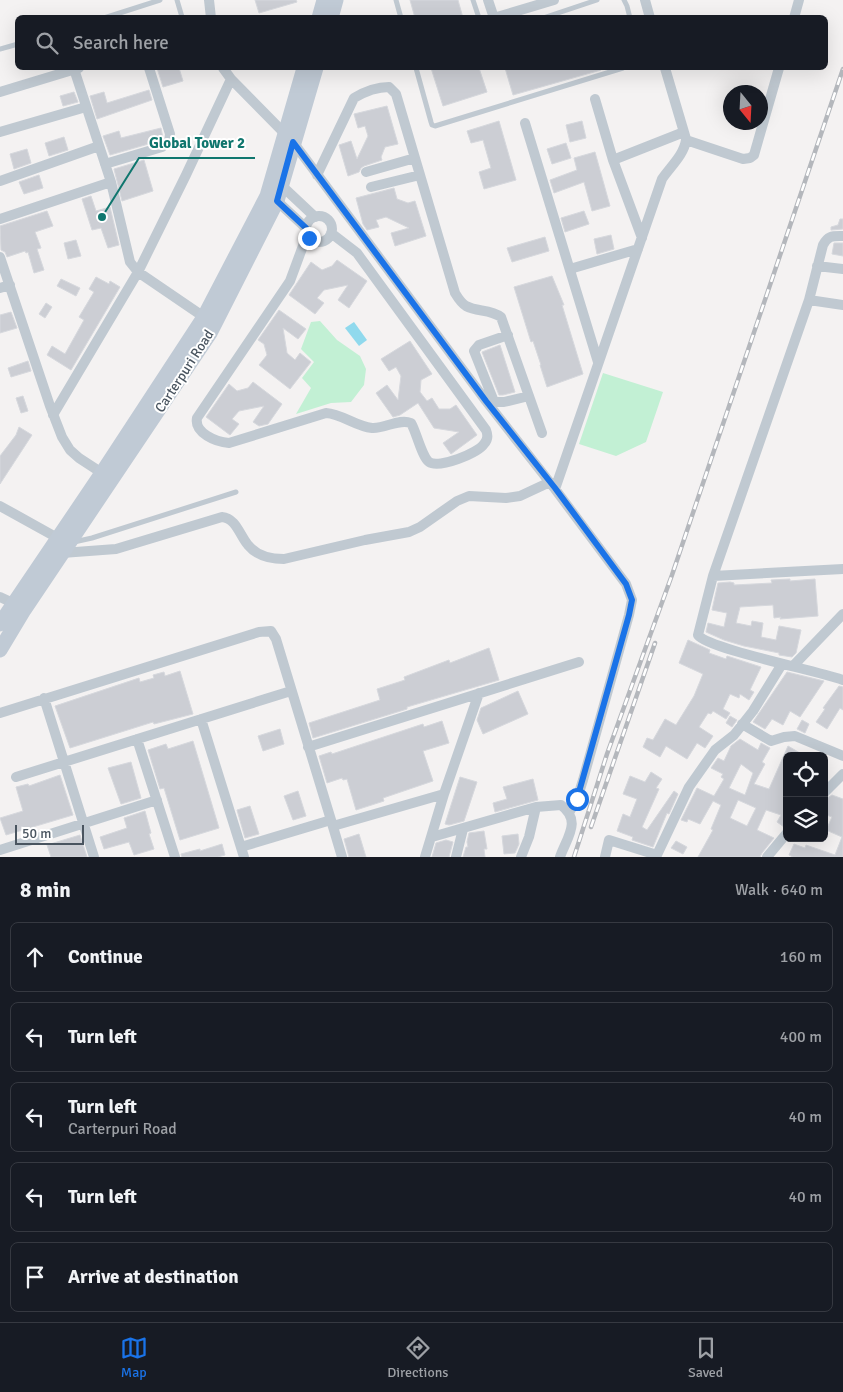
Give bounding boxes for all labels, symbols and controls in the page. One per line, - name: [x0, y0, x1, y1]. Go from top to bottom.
- search box: [15, 15, 828, 70]
- icon: search: [33, 29, 61, 57]
- text: Search here: [73, 31, 169, 55]
- north arrow: [723, 85, 768, 130]
- callout: Global Tower 2: [139, 128, 255, 158]
- text: Global Tower 2: [149, 134, 245, 152]
- route end: [298, 227, 321, 250]
- street label: Carterpuri Road: [151, 327, 217, 416]
- map controls: [783, 752, 828, 842]
- button: locate: [783, 752, 828, 797]
- route start: [566, 788, 589, 811]
- button: layers: [783, 797, 828, 842]
- scale bar: [15, 822, 84, 845]
- text: 50 m: [22, 825, 51, 842]
- text: 8 min: [20, 877, 71, 903]
- text: Walk · 640 m: [735, 880, 823, 900]
- icon: ahead: [21, 943, 49, 971]
- text: Continue: [68, 945, 143, 969]
- text: 160 m: [780, 947, 822, 967]
- icon: left: [21, 1023, 49, 1051]
- text: Turn left: [68, 1025, 137, 1049]
- text: 400 m: [780, 1027, 822, 1047]
- text: Turn left: [68, 1095, 137, 1119]
- icon: left: [21, 1103, 49, 1131]
- text: 40 m: [788, 1107, 822, 1127]
- text: Carterpuri Road: [68, 1119, 177, 1139]
- icon: left: [21, 1183, 49, 1211]
- text: Turn left: [68, 1185, 137, 1209]
- text: 40 m: [788, 1187, 822, 1207]
- icon: arrive: [21, 1263, 49, 1291]
- text: Arrive at destination: [68, 1265, 239, 1289]
- tab: Map: [120, 1334, 148, 1381]
- tab: Directions: [387, 1334, 448, 1381]
- tab: Saved: [688, 1334, 723, 1381]

